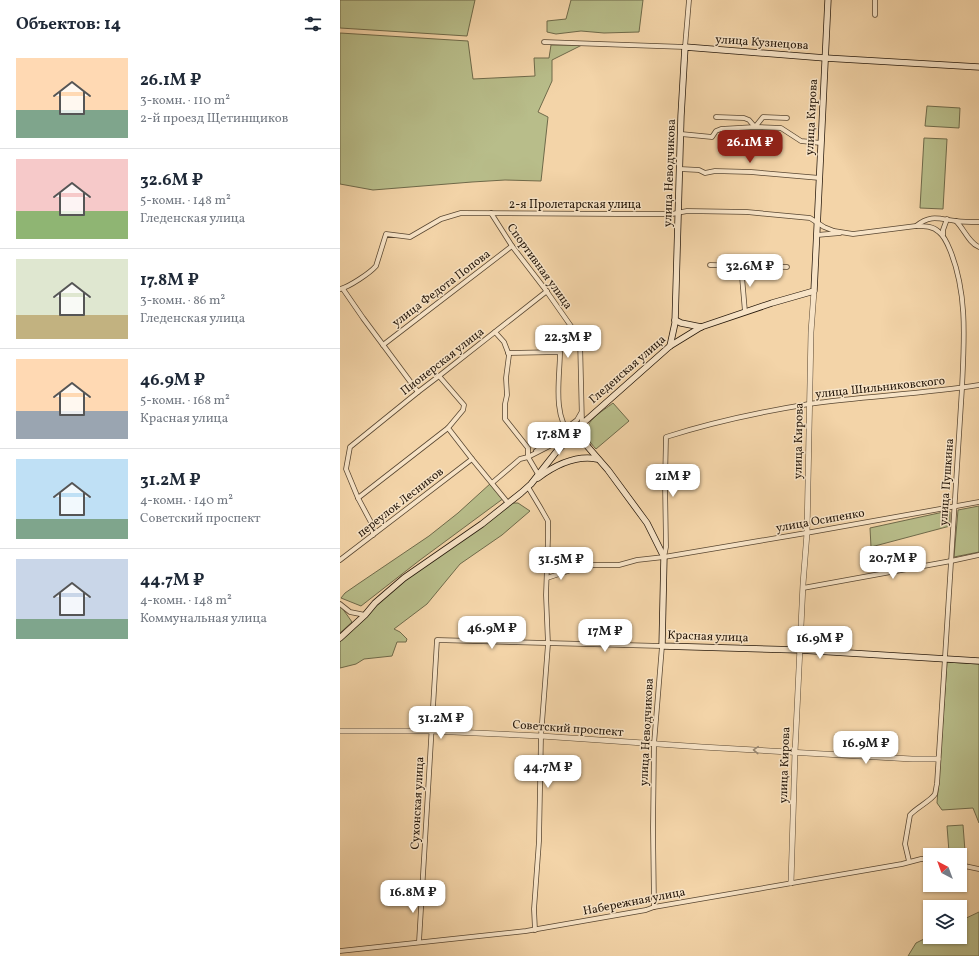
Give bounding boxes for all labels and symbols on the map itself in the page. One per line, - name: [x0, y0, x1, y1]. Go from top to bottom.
- street label: улица Кузнецова: [715, 32, 809, 54]
- street label: улица Кирова: [802, 78, 822, 156]
- street label: улица Неводчикова: [660, 119, 680, 227]
- pin: 26.1M ₽: [713, 130, 787, 164]
- street label: 2-я Пролетарская улица: [509, 197, 641, 213]
- street label: Спортивная улица: [503, 220, 576, 313]
- street label: улица Федота Попова: [389, 246, 494, 331]
- pin: 32.6M ₽: [713, 254, 787, 288]
- street label: Пионерская улица: [398, 324, 488, 399]
- pin: 22.3M ₽: [531, 325, 605, 359]
- street label: Гледенская улица: [586, 332, 670, 408]
- street label: улица Шильниковского: [814, 373, 946, 403]
- street label: улица Кирова: [790, 403, 808, 479]
- pin: 17.8M ₽: [522, 422, 596, 456]
- street label: улица Пушкина: [936, 438, 958, 526]
- street label: переулок Лесников: [354, 464, 447, 542]
- pin: 21M ₽: [645, 464, 701, 498]
- street label: улица Осипенко: [775, 505, 866, 537]
- pin: 20.7M ₽: [856, 546, 930, 580]
- pin: 31.5M ₽: [524, 547, 598, 581]
- pin: 46.9M ₽: [455, 616, 529, 650]
- pin: 17M ₽: [577, 619, 633, 653]
- pin: 16.9M ₽: [783, 626, 857, 660]
- street label: Красная улица: [667, 628, 749, 646]
- street label: улица Неводчикова: [636, 678, 658, 787]
- pin: 31.2M ₽: [404, 706, 478, 740]
- street label: Советский проспект: [512, 717, 624, 741]
- street label: улица Кирова: [776, 726, 794, 804]
- pin: 16.9M ₽: [829, 731, 903, 765]
- one-way arrow: [753, 746, 759, 754]
- pin: 44.7M ₽: [511, 755, 585, 789]
- street label: Сухонская улица: [408, 756, 428, 850]
- north arrow: [923, 848, 967, 892]
- pin: 16.8M ₽: [376, 880, 450, 914]
- street label: Набережная улица: [582, 884, 687, 920]

